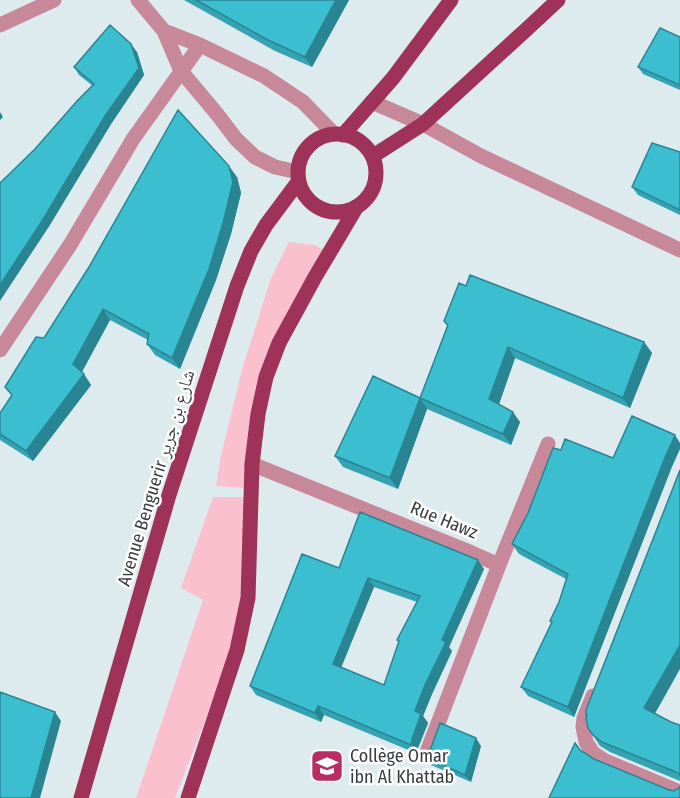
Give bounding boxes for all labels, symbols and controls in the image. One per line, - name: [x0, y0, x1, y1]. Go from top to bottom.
- street label: Avenue Benguerir شارع بن جرير: [113, 367, 199, 589]
- street label: Rue Hawz: [407, 497, 481, 543]
- place label: Collège Omar ibn Al Khattab: [350, 745, 454, 788]
- school or university icon: Collège Omar ibn Al Khattab: [309, 748, 345, 784]

